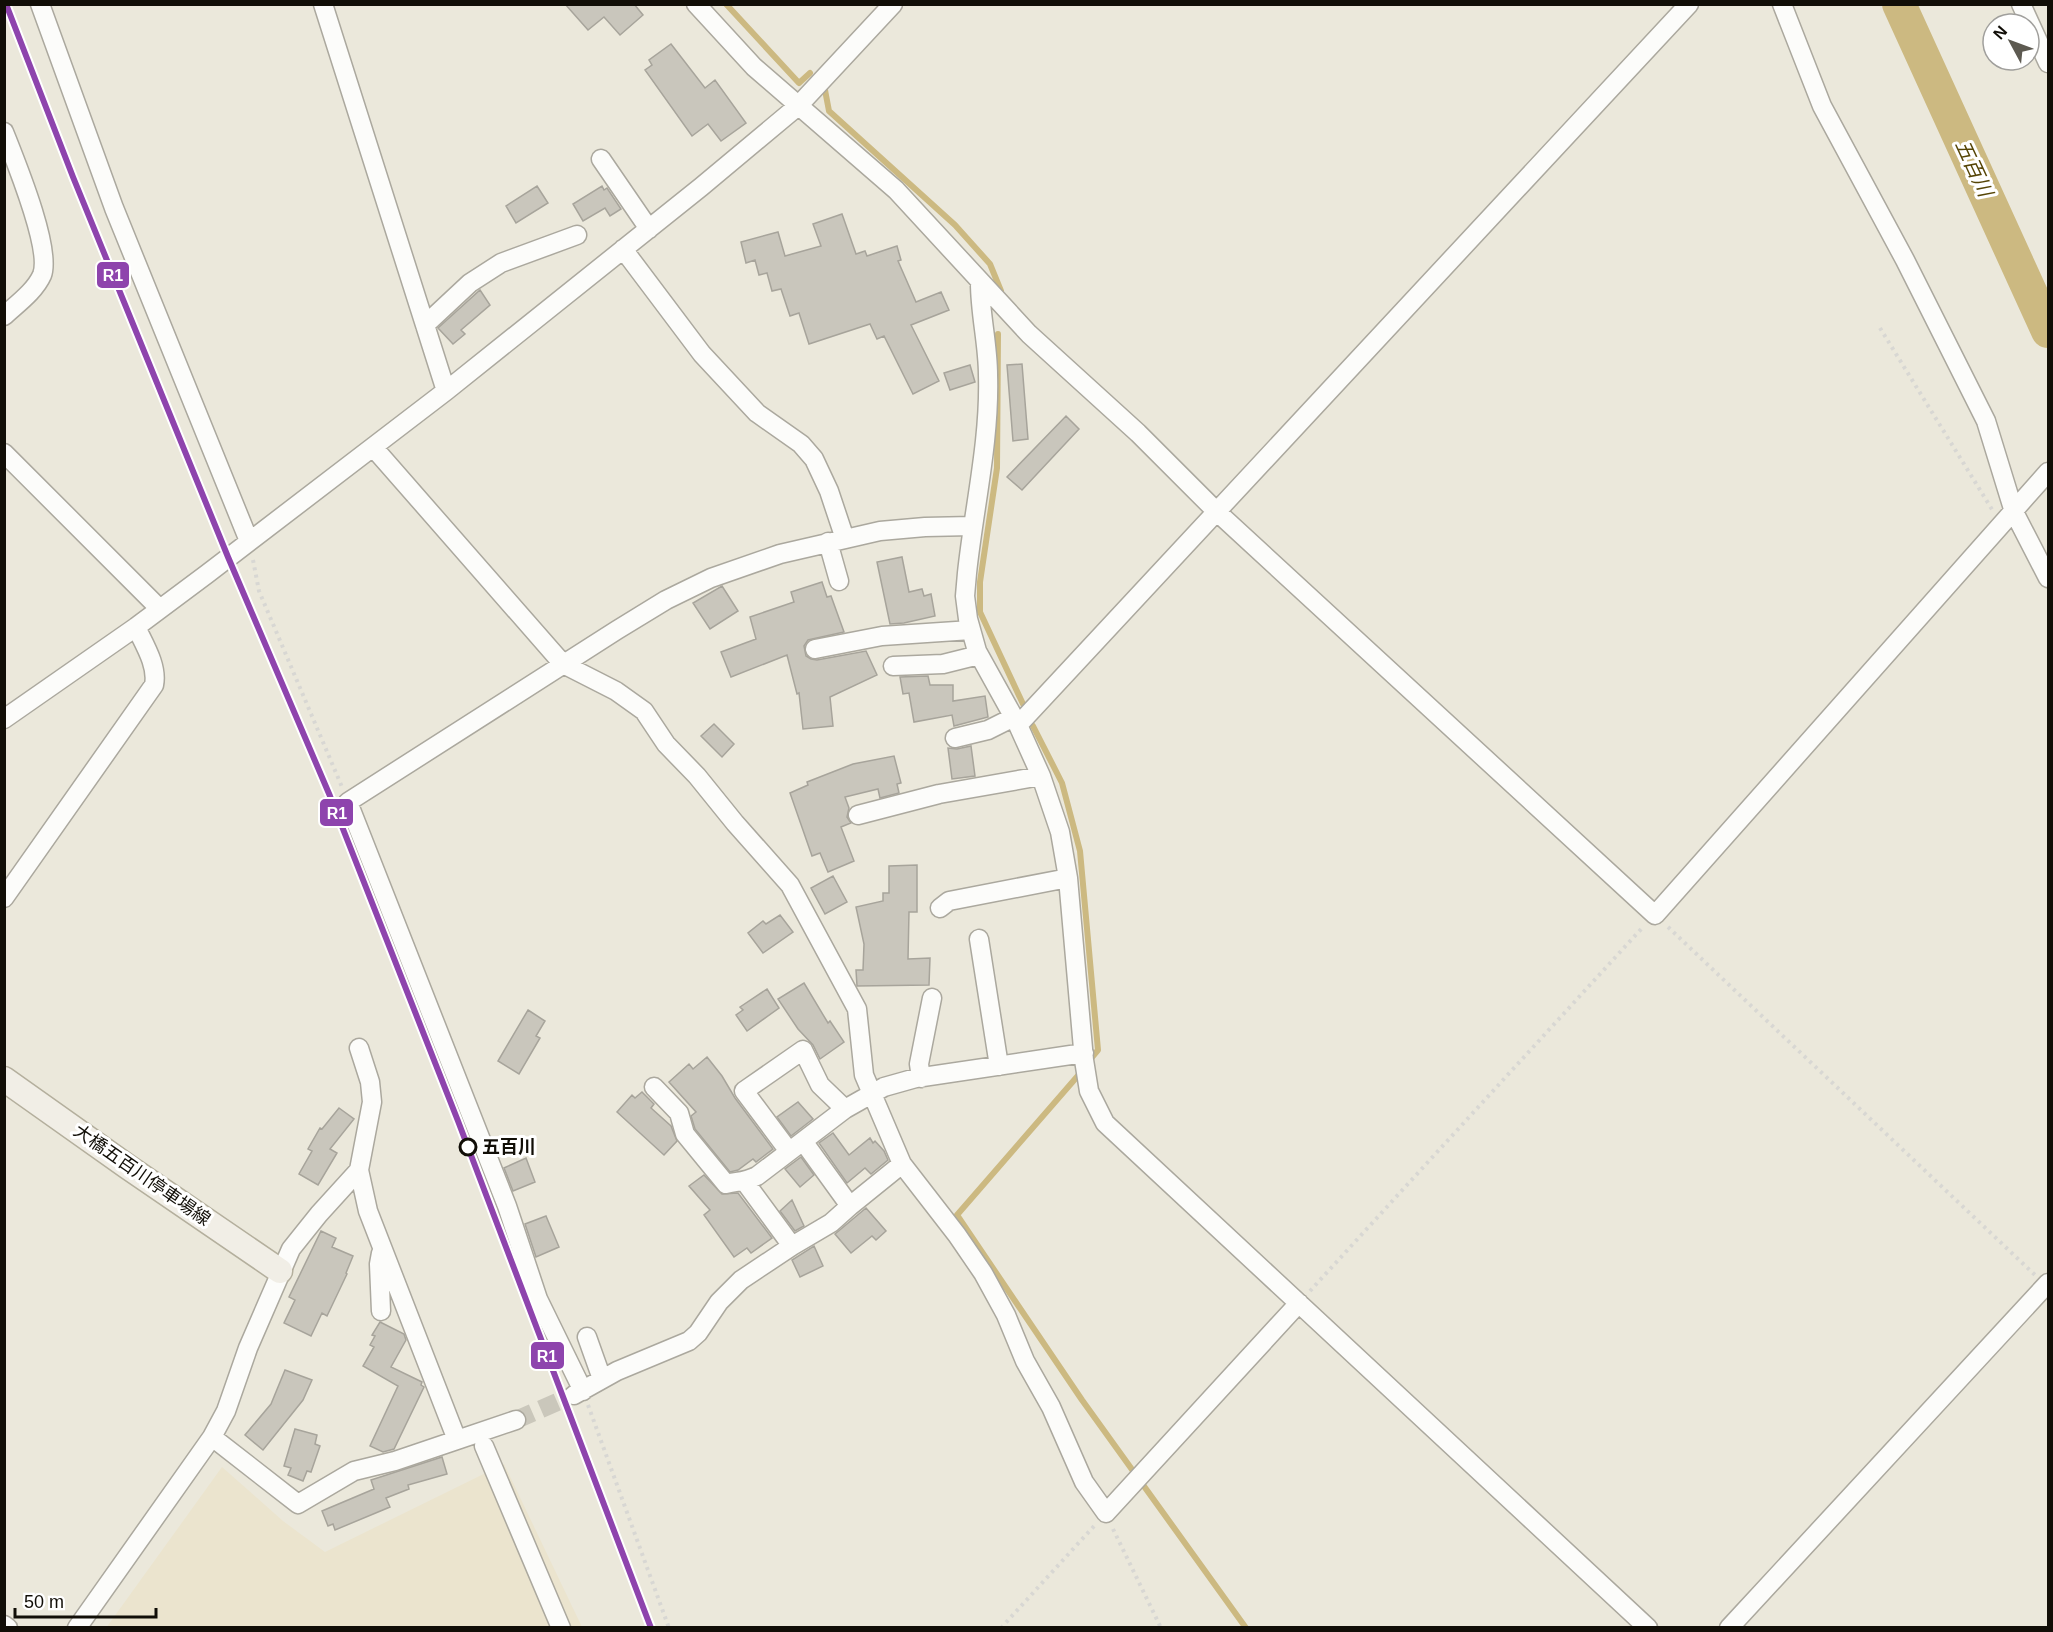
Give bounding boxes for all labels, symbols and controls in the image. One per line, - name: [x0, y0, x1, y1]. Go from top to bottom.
- north arrow: [1981, 12, 2041, 72]
- text: N: [1990, 23, 2010, 42]
- water label: 五百川: [1951, 136, 1997, 202]
- line badge: R1: [96, 261, 130, 289]
- text: R1: [103, 267, 123, 284]
- line badge: R1: [319, 798, 354, 827]
- text: R1: [327, 805, 347, 822]
- street label: 大橋五百川停車場線: [70, 1120, 214, 1230]
- place label: 五百川: [482, 1137, 536, 1157]
- marker: 五百川: [459, 1138, 477, 1156]
- line badge: R1: [530, 1341, 565, 1370]
- text: R1: [537, 1348, 557, 1365]
- scale bar: [15, 1581, 156, 1619]
- text: 50 m: [24, 1592, 64, 1612]

